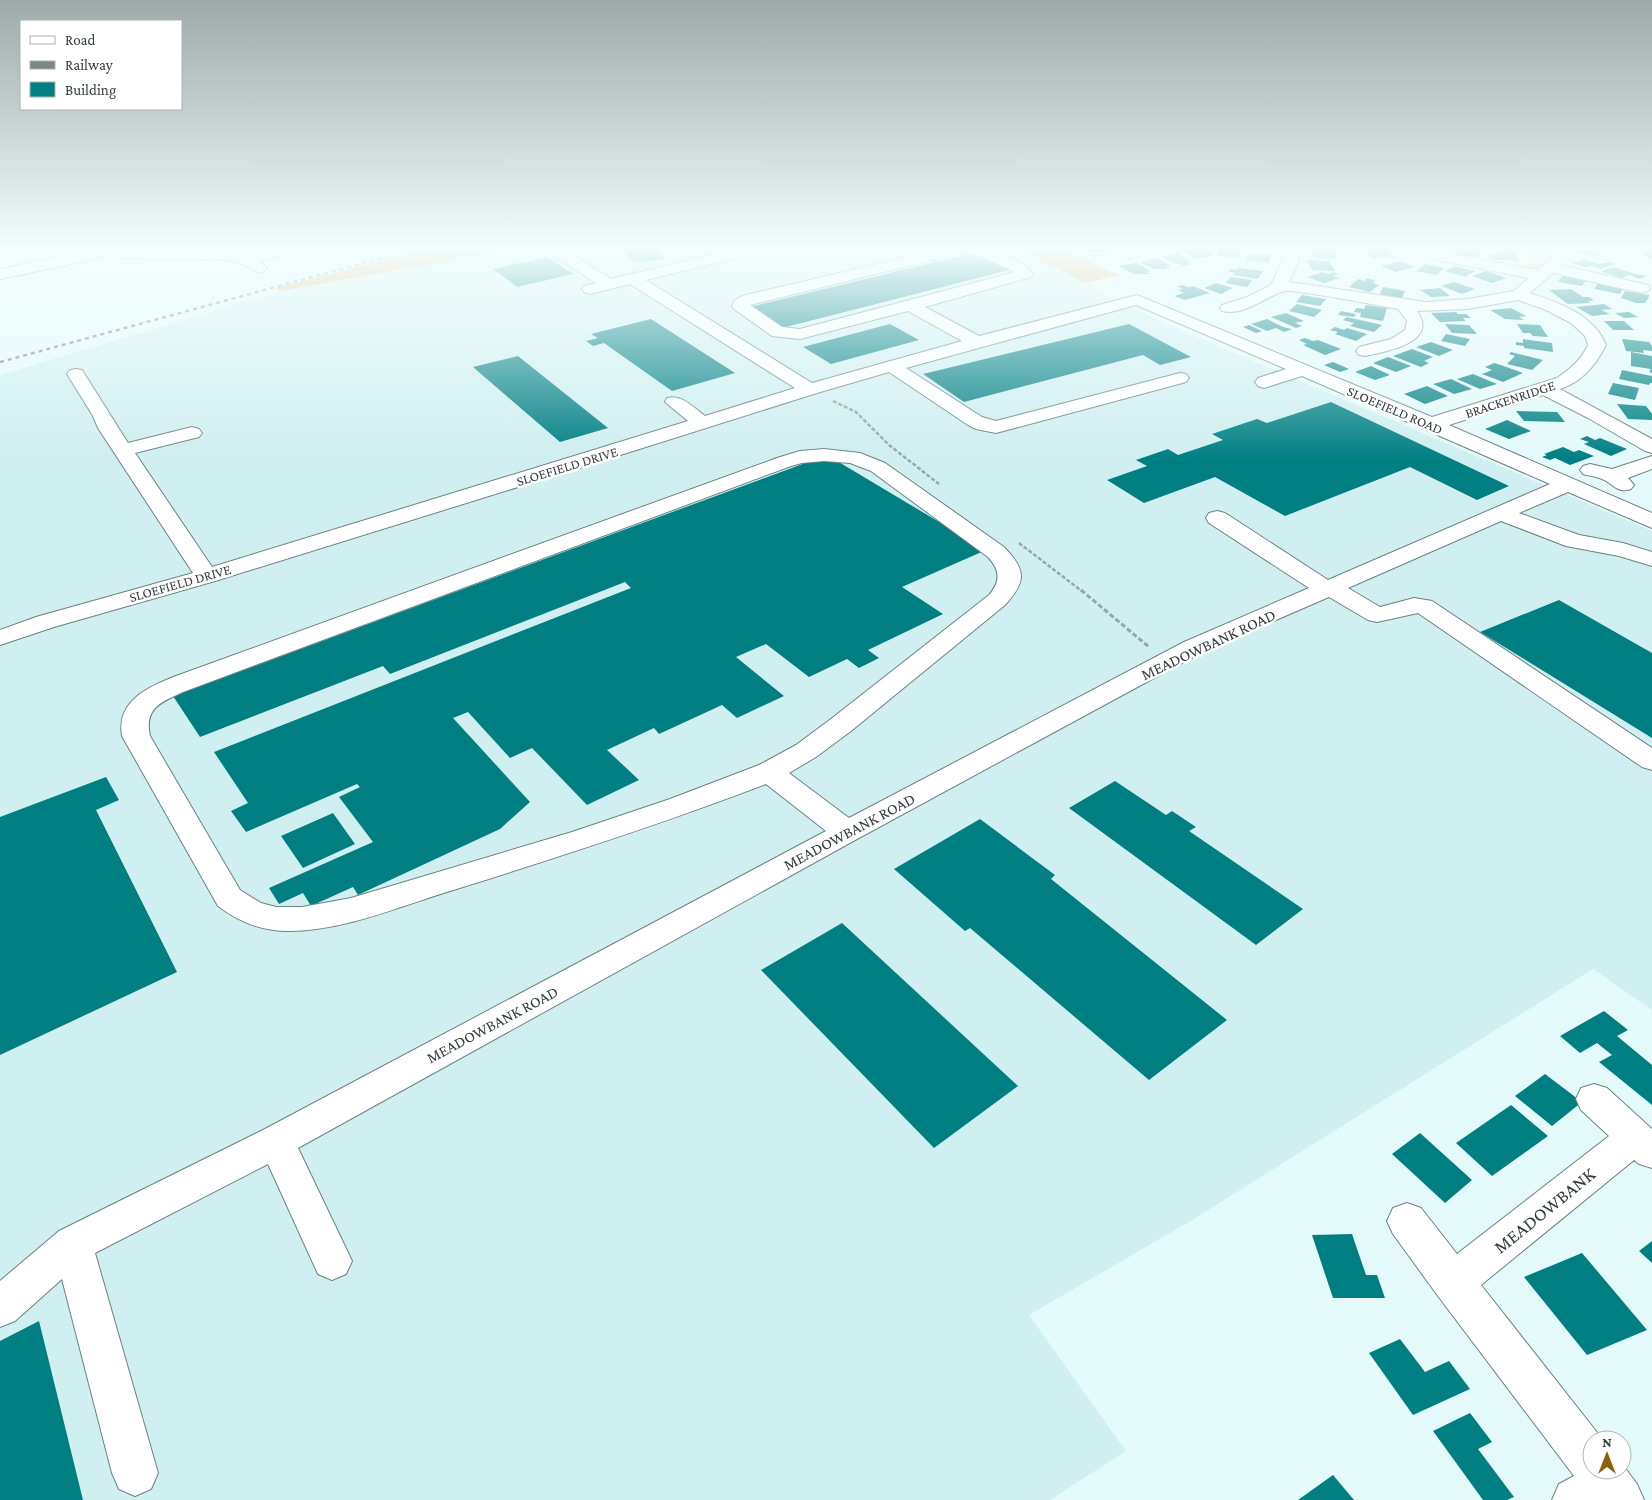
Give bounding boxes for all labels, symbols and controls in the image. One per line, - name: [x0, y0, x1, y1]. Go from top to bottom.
- legend: [20, 20, 182, 110]
- text: Road: [65, 32, 96, 48]
- text: Railway: [65, 57, 113, 74]
- text: Building: [65, 82, 116, 99]
- street label: BRACKENRIDGE: [1463, 377, 1557, 421]
- street label: SLOEFIELD ROAD: [1345, 383, 1445, 437]
- street label: SLOEFIELD DRIVE: [514, 443, 620, 489]
- street label: SLOEFIELD DRIVE: [127, 561, 233, 605]
- street label: MEADOWBANK ROAD: [1138, 606, 1278, 683]
- street label: MEADOWBANK ROAD: [781, 790, 918, 873]
- street label: MEADOWBANK ROAD: [424, 983, 561, 1066]
- street label: MEADOWBANK: [1490, 1163, 1600, 1258]
- north arrow: [1582, 1430, 1632, 1480]
- text: N: [1602, 1434, 1612, 1450]

